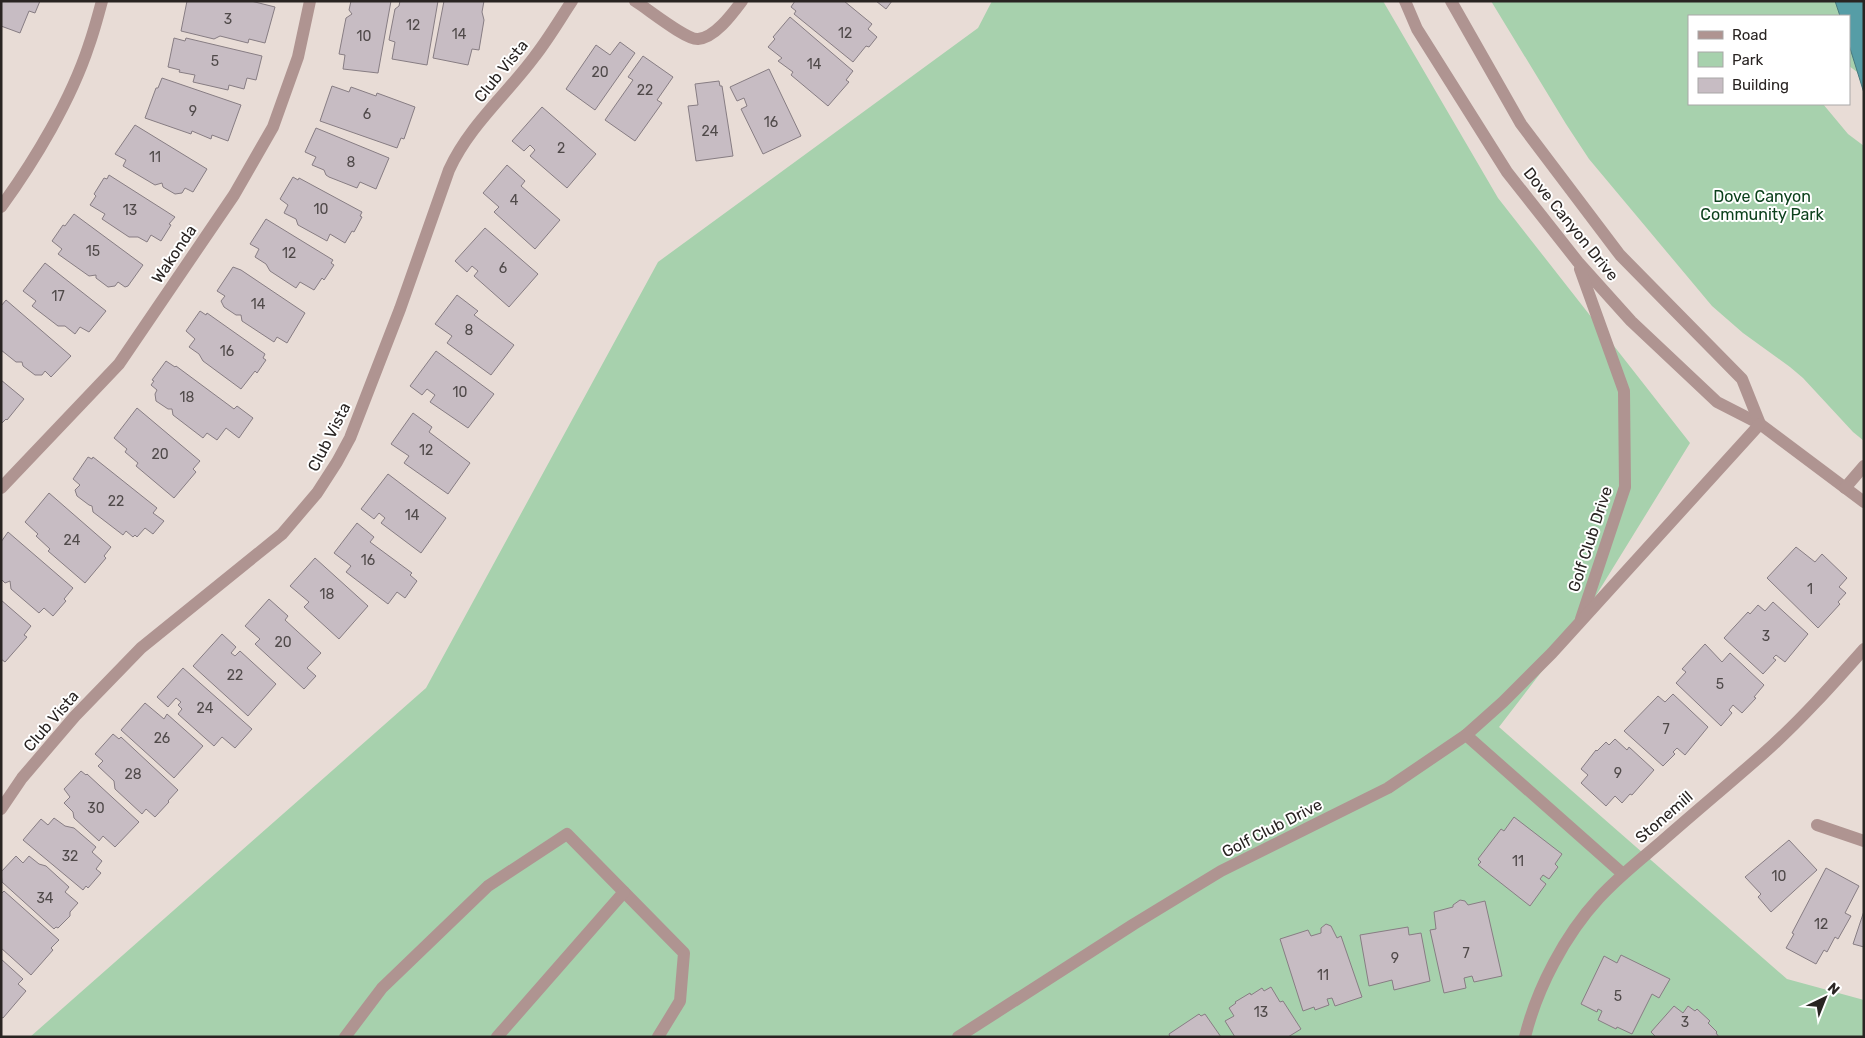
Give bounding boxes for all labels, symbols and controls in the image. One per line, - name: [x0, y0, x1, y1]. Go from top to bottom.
- house number: 3: [224, 11, 232, 28]
- legend: [1688, 15, 1850, 105]
- house number: 12: [406, 17, 420, 34]
- house number: 12: [838, 25, 852, 42]
- house number: 14: [452, 26, 467, 43]
- text: Road: [1732, 26, 1768, 44]
- house number: 10: [357, 28, 372, 45]
- street label: Club Vista: [470, 36, 532, 106]
- text: Park: [1732, 51, 1763, 69]
- house number: 5: [211, 53, 219, 70]
- house number: 14: [807, 56, 822, 73]
- house number: 20: [591, 64, 609, 81]
- text: Building: [1732, 76, 1789, 94]
- house number: 22: [637, 82, 653, 99]
- house number: 9: [189, 103, 197, 120]
- house number: 6: [363, 106, 371, 123]
- house number: 16: [764, 114, 778, 131]
- house number: 24: [702, 123, 719, 140]
- house number: 2: [557, 140, 565, 157]
- house number: 11: [149, 149, 161, 166]
- house number: 8: [347, 154, 356, 171]
- street label: Dove Canyon Drive: [1520, 164, 1622, 284]
- park label: Dove Canyon Community Park: [1700, 187, 1824, 224]
- house number: 4: [510, 192, 519, 209]
- house number: 10: [314, 201, 329, 218]
- house number: 13: [123, 202, 137, 219]
- street label: Wakonda: [148, 221, 200, 287]
- house number: 15: [86, 243, 100, 260]
- house number: 12: [282, 245, 296, 262]
- house number: 6: [499, 260, 507, 277]
- house number: 17: [51, 288, 65, 305]
- house number: 14: [251, 296, 266, 313]
- house number: 8: [465, 322, 474, 339]
- house number: 16: [220, 343, 234, 360]
- house number: 10: [453, 384, 468, 401]
- house number: 18: [180, 389, 195, 406]
- street label: Club Vista: [304, 399, 354, 475]
- house number: 12: [419, 442, 433, 459]
- house number: 20: [151, 446, 169, 463]
- street label: Golf Club Drive: [1564, 484, 1616, 594]
- house number: 22: [108, 493, 124, 510]
- house number: 14: [405, 507, 420, 524]
- house number: 24: [64, 532, 81, 549]
- house number: 16: [361, 552, 375, 569]
- house number: 1: [1807, 581, 1813, 598]
- house number: 18: [320, 586, 335, 603]
- house number: 3: [1762, 628, 1770, 645]
- house number: 20: [274, 634, 292, 651]
- house number: 22: [227, 667, 243, 684]
- house number: 5: [1716, 676, 1724, 693]
- street label: Club Vista: [19, 687, 83, 755]
- house number: 24: [197, 700, 214, 717]
- house number: 7: [1662, 721, 1670, 738]
- house number: 26: [154, 730, 170, 747]
- house number: 9: [1614, 765, 1622, 782]
- house number: 28: [124, 766, 142, 783]
- street label: Stonemill: [1631, 787, 1697, 847]
- street label: Golf Club Drive: [1219, 795, 1325, 861]
- house number: 30: [87, 800, 105, 817]
- house number: 32: [62, 848, 78, 865]
- house number: 11: [1512, 853, 1524, 870]
- house number: 10: [1772, 868, 1787, 885]
- house number: 34: [36, 890, 54, 907]
- house number: 12: [1814, 916, 1828, 933]
- house number: 7: [1462, 945, 1470, 962]
- house number: 9: [1391, 950, 1399, 967]
- house number: 11: [1317, 967, 1329, 984]
- north arrow: [1800, 973, 1850, 1023]
- text: N: [1824, 979, 1843, 999]
- house number: 5: [1614, 988, 1622, 1005]
- house number: 13: [1254, 1004, 1268, 1021]
- house number: 3: [1681, 1014, 1689, 1031]

